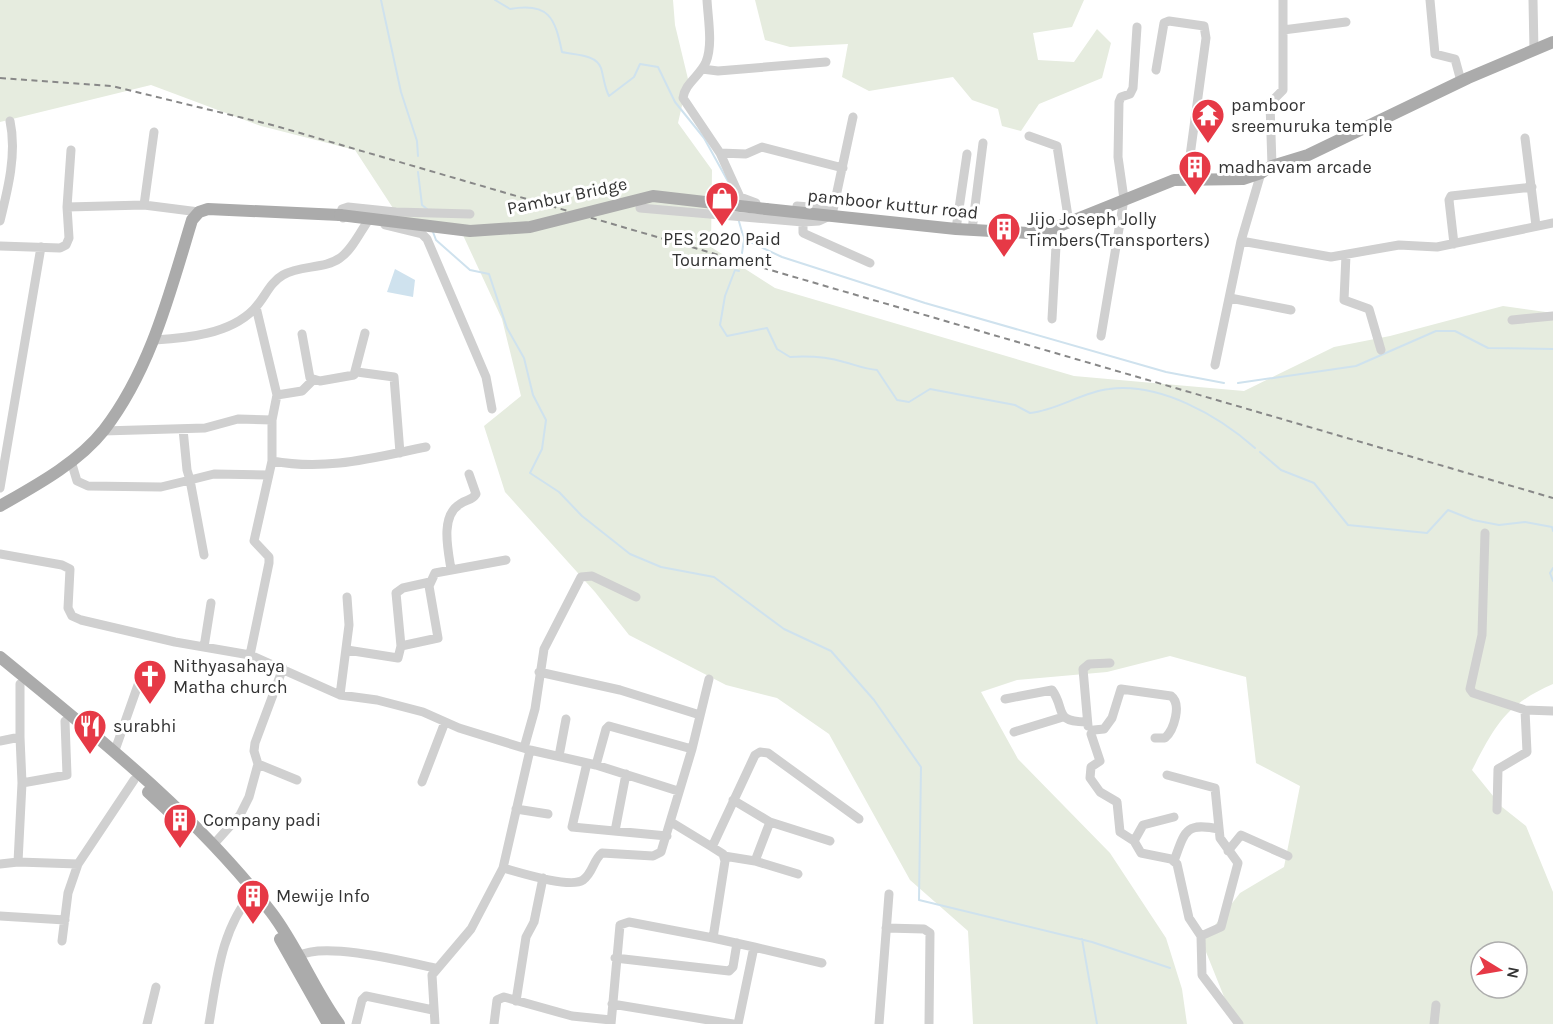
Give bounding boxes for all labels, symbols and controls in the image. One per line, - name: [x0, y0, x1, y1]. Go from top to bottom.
- place label: pamboor sreemuruka temple: [1231, 94, 1393, 137]
- temple icon: pamboor sreemuruka temple: [1190, 97, 1226, 144]
- building icon: madhavam arcade: [1177, 149, 1213, 196]
- place label: madhavam arcade: [1218, 156, 1372, 178]
- street label: Pambur Bridge: [505, 173, 629, 219]
- shop icon: PES 2020 Paid Tournament: [704, 180, 740, 227]
- street label: pamboor kuttur road: [807, 184, 979, 224]
- place label: Jijo Joseph Jolly Timbers(Transporters): [1027, 208, 1210, 251]
- building icon: Jijo Joseph Jolly Timbers(Transporters): [986, 211, 1022, 258]
- place label: PES 2020 Paid Tournament: [663, 228, 781, 271]
- place label: Nithyasahaya Matha church: [173, 655, 288, 698]
- church icon: Nithyasahaya Matha church: [132, 658, 168, 705]
- restaurant icon: surabhi: [72, 708, 108, 755]
- place label: surabhi: [113, 715, 177, 737]
- building icon: Company padi: [162, 802, 198, 849]
- place label: Company padi: [203, 809, 321, 831]
- building icon: Mewije Info: [235, 878, 271, 925]
- place label: Mewije Info: [276, 885, 370, 907]
- north arrow: [1469, 940, 1529, 1000]
- text: N: [1503, 965, 1524, 980]

